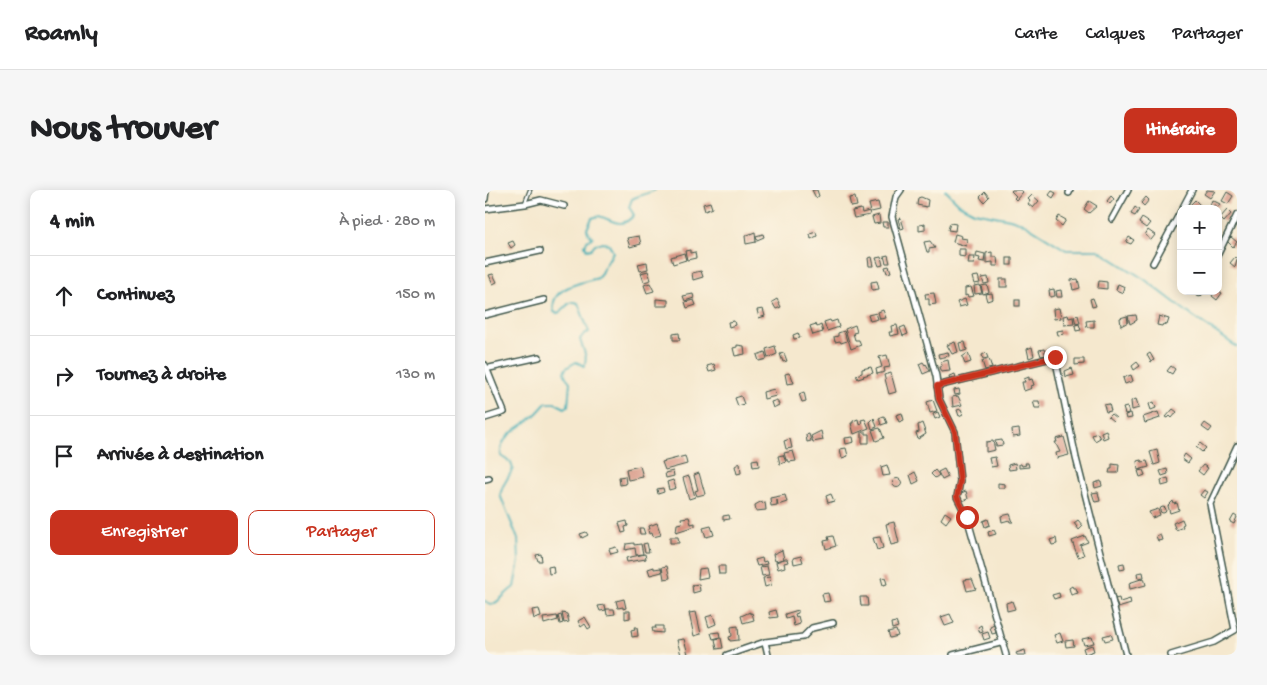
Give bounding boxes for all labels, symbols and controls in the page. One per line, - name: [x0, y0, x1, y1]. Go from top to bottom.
- text: Roamly: [25, 20, 98, 49]
- text: Carte: [1015, 24, 1058, 45]
- text: Calques: [1086, 24, 1144, 45]
- text: Partager: [1172, 24, 1242, 45]
- button: Itinéraire: [1124, 108, 1237, 153]
- text: Nous trouver: [30, 110, 216, 151]
- map controls: [1177, 205, 1222, 295]
- button: +: [1177, 205, 1222, 250]
- text: 4 min: [50, 210, 94, 235]
- text: À pied · 280 m: [339, 213, 435, 232]
- button: −: [1177, 250, 1222, 295]
- icon: ahead: [50, 282, 78, 310]
- text: Continuez: [97, 284, 174, 307]
- text: 150 m: [396, 286, 435, 305]
- route end: [1044, 346, 1067, 369]
- icon: right: [50, 362, 78, 390]
- text: Tournez à droite: [97, 364, 226, 387]
- text: 130 m: [396, 366, 435, 385]
- icon: arrive: [50, 442, 78, 470]
- text: Arrivée à destination: [97, 444, 263, 467]
- route start: [956, 506, 979, 529]
- button: Enregistrer: [50, 510, 238, 555]
- button: Partager: [248, 510, 435, 555]

